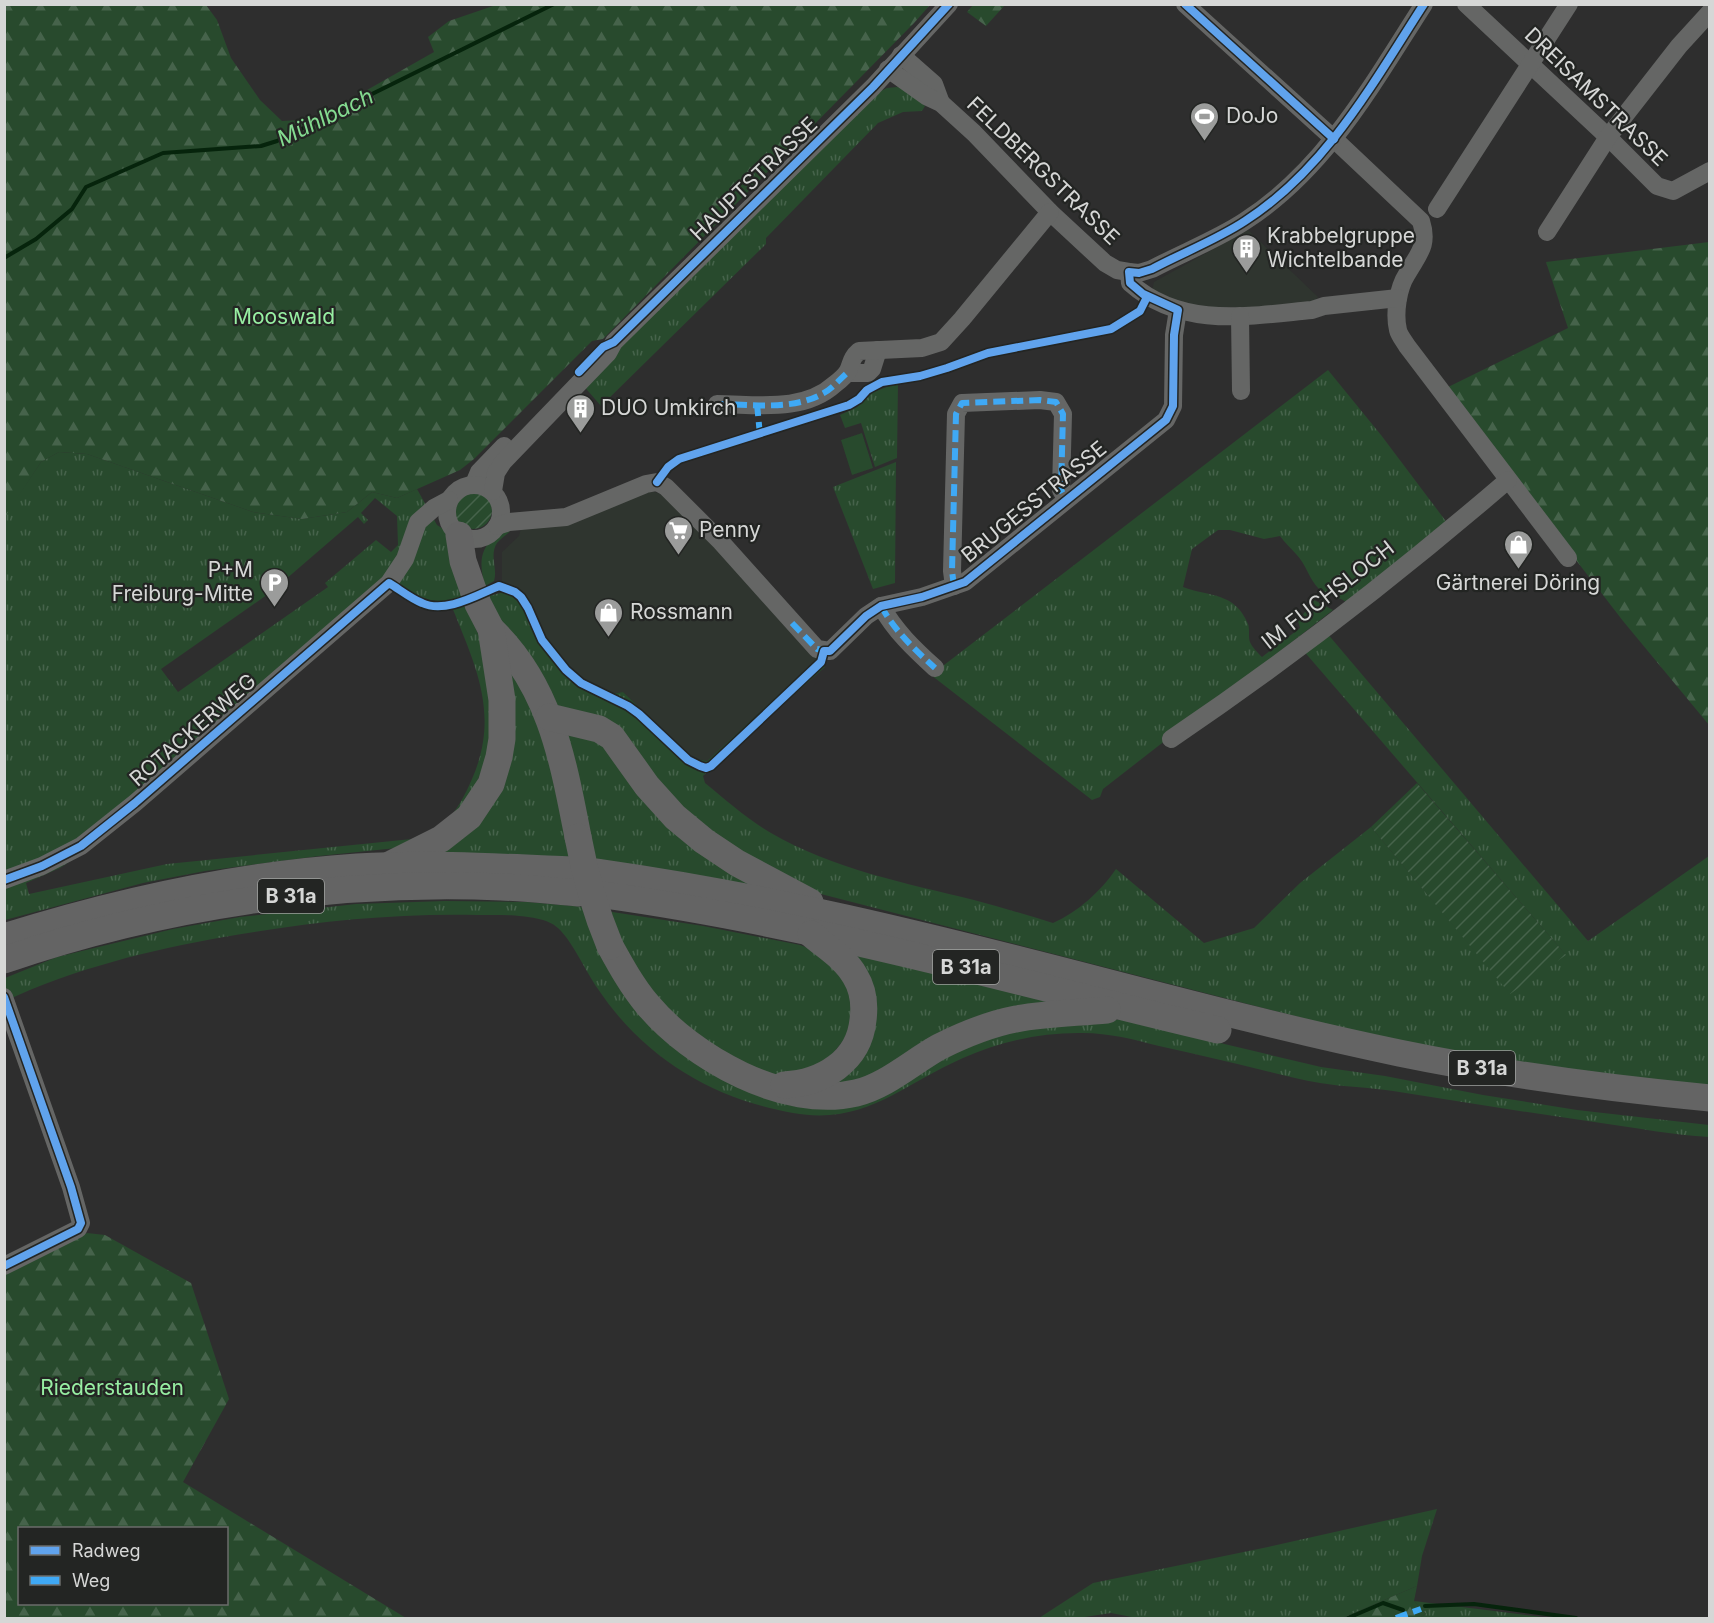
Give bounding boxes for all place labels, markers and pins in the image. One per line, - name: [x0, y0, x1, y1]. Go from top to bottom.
- sports icon: DoJo: [1189, 100, 1221, 142]
- place label: DoJo: [1226, 103, 1278, 128]
- place label: Krabbelgruppe Wichtelbande: [1267, 223, 1415, 272]
- building icon: Krabbelgruppe Wichtelbande: [1230, 232, 1262, 274]
- building icon: DUO Umkirch: [564, 392, 596, 434]
- place label: DUO Umkirch: [601, 395, 736, 420]
- supermarket icon: Penny: [662, 514, 694, 556]
- place label: Penny: [699, 517, 761, 542]
- shop icon: Gärtnerei Döring: [1502, 528, 1534, 570]
- place label: P+M Freiburg-Mitte: [112, 557, 253, 606]
- parking icon: P+M Freiburg-Mitte: [258, 566, 290, 608]
- place label: Gärtnerei Döring: [1436, 570, 1600, 595]
- shop icon: Rossmann: [593, 596, 625, 638]
- place label: Rossmann: [630, 599, 733, 624]

